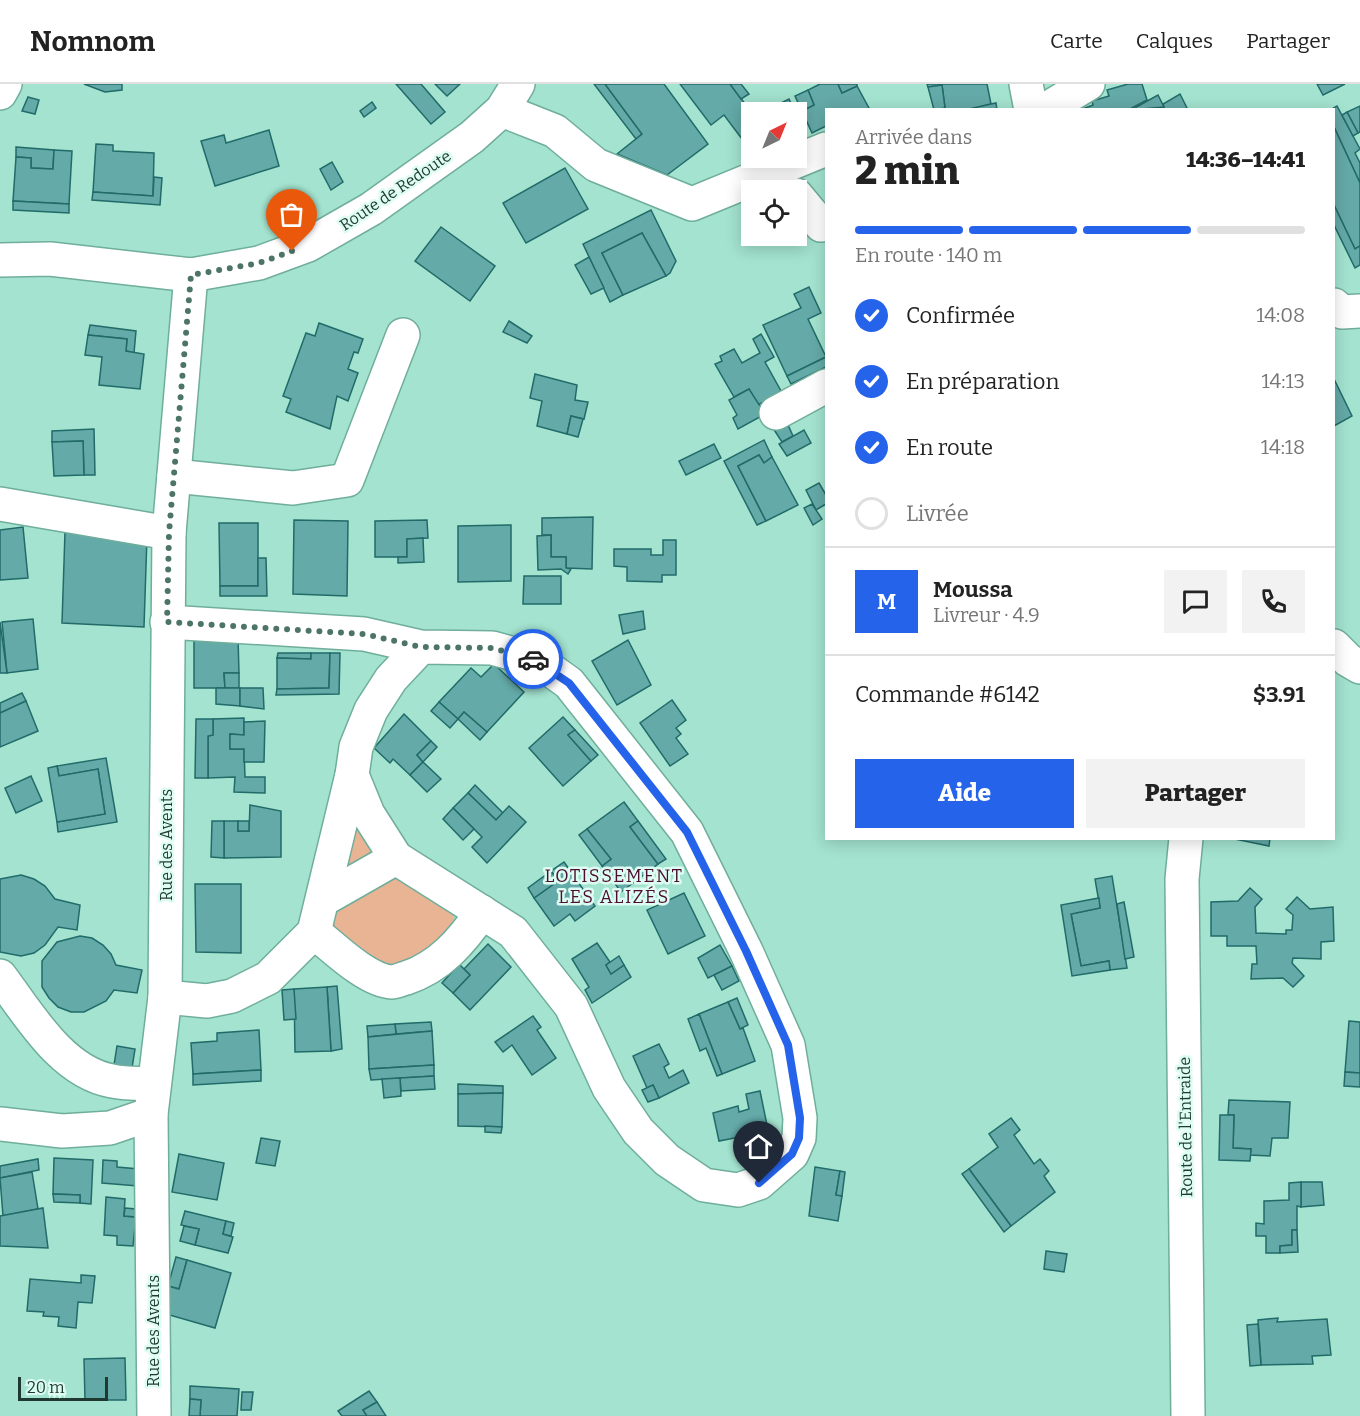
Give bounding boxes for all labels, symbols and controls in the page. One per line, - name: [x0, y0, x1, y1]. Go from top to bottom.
- text: Nomnom: [30, 25, 155, 58]
- text: Carte: [1050, 28, 1103, 54]
- text: Calques: [1136, 28, 1213, 54]
- text: Partager: [1246, 28, 1330, 54]
- north arrow: [741, 102, 807, 168]
- map controls: [741, 102, 807, 246]
- text: Arrivée dans: [855, 125, 972, 149]
- street label: Route de Redoute: [336, 146, 455, 235]
- text: 14:36–14:41: [1186, 146, 1305, 173]
- text: 2 min: [855, 148, 959, 194]
- button: locate: [741, 180, 807, 246]
- pin: [266, 189, 317, 251]
- icon: bag: [275, 198, 308, 231]
- text: En route · 140 m: [855, 243, 1002, 267]
- icon: check: [855, 299, 888, 332]
- text: Confirmée: [906, 302, 1015, 329]
- text: 14:08: [1256, 303, 1305, 327]
- icon: check: [855, 365, 888, 398]
- text: En préparation: [906, 368, 1059, 395]
- text: 14:13: [1261, 369, 1305, 393]
- icon: check: [855, 431, 888, 464]
- text: En route: [906, 434, 993, 461]
- text: 14:18: [1261, 435, 1305, 459]
- text: Livrée: [906, 500, 969, 527]
- button: chat: [1164, 570, 1227, 633]
- button: phone: [1242, 570, 1305, 633]
- text: Moussa: [933, 576, 1013, 603]
- text: M: [877, 588, 896, 615]
- text: Livreur · 4.9: [933, 603, 1040, 627]
- courier: [503, 629, 563, 689]
- icon: car: [517, 643, 550, 676]
- text: Commande #6142: [855, 681, 1040, 708]
- text: $3.91: [1253, 681, 1305, 708]
- button: Aide: [855, 759, 1074, 828]
- button: Partager: [1086, 759, 1305, 828]
- street label: Rue des Avents: [157, 789, 176, 901]
- district label: LOTISSEMENT LES ALIZÉS: [545, 865, 683, 908]
- street label: Route de l'Entraide: [1175, 1057, 1196, 1197]
- pin: [733, 1121, 784, 1183]
- icon: home: [742, 1130, 775, 1163]
- street label: Rue des Avents: [144, 1275, 163, 1387]
- scale bar: [18, 1374, 108, 1402]
- text: 20 m: [27, 1378, 64, 1397]

